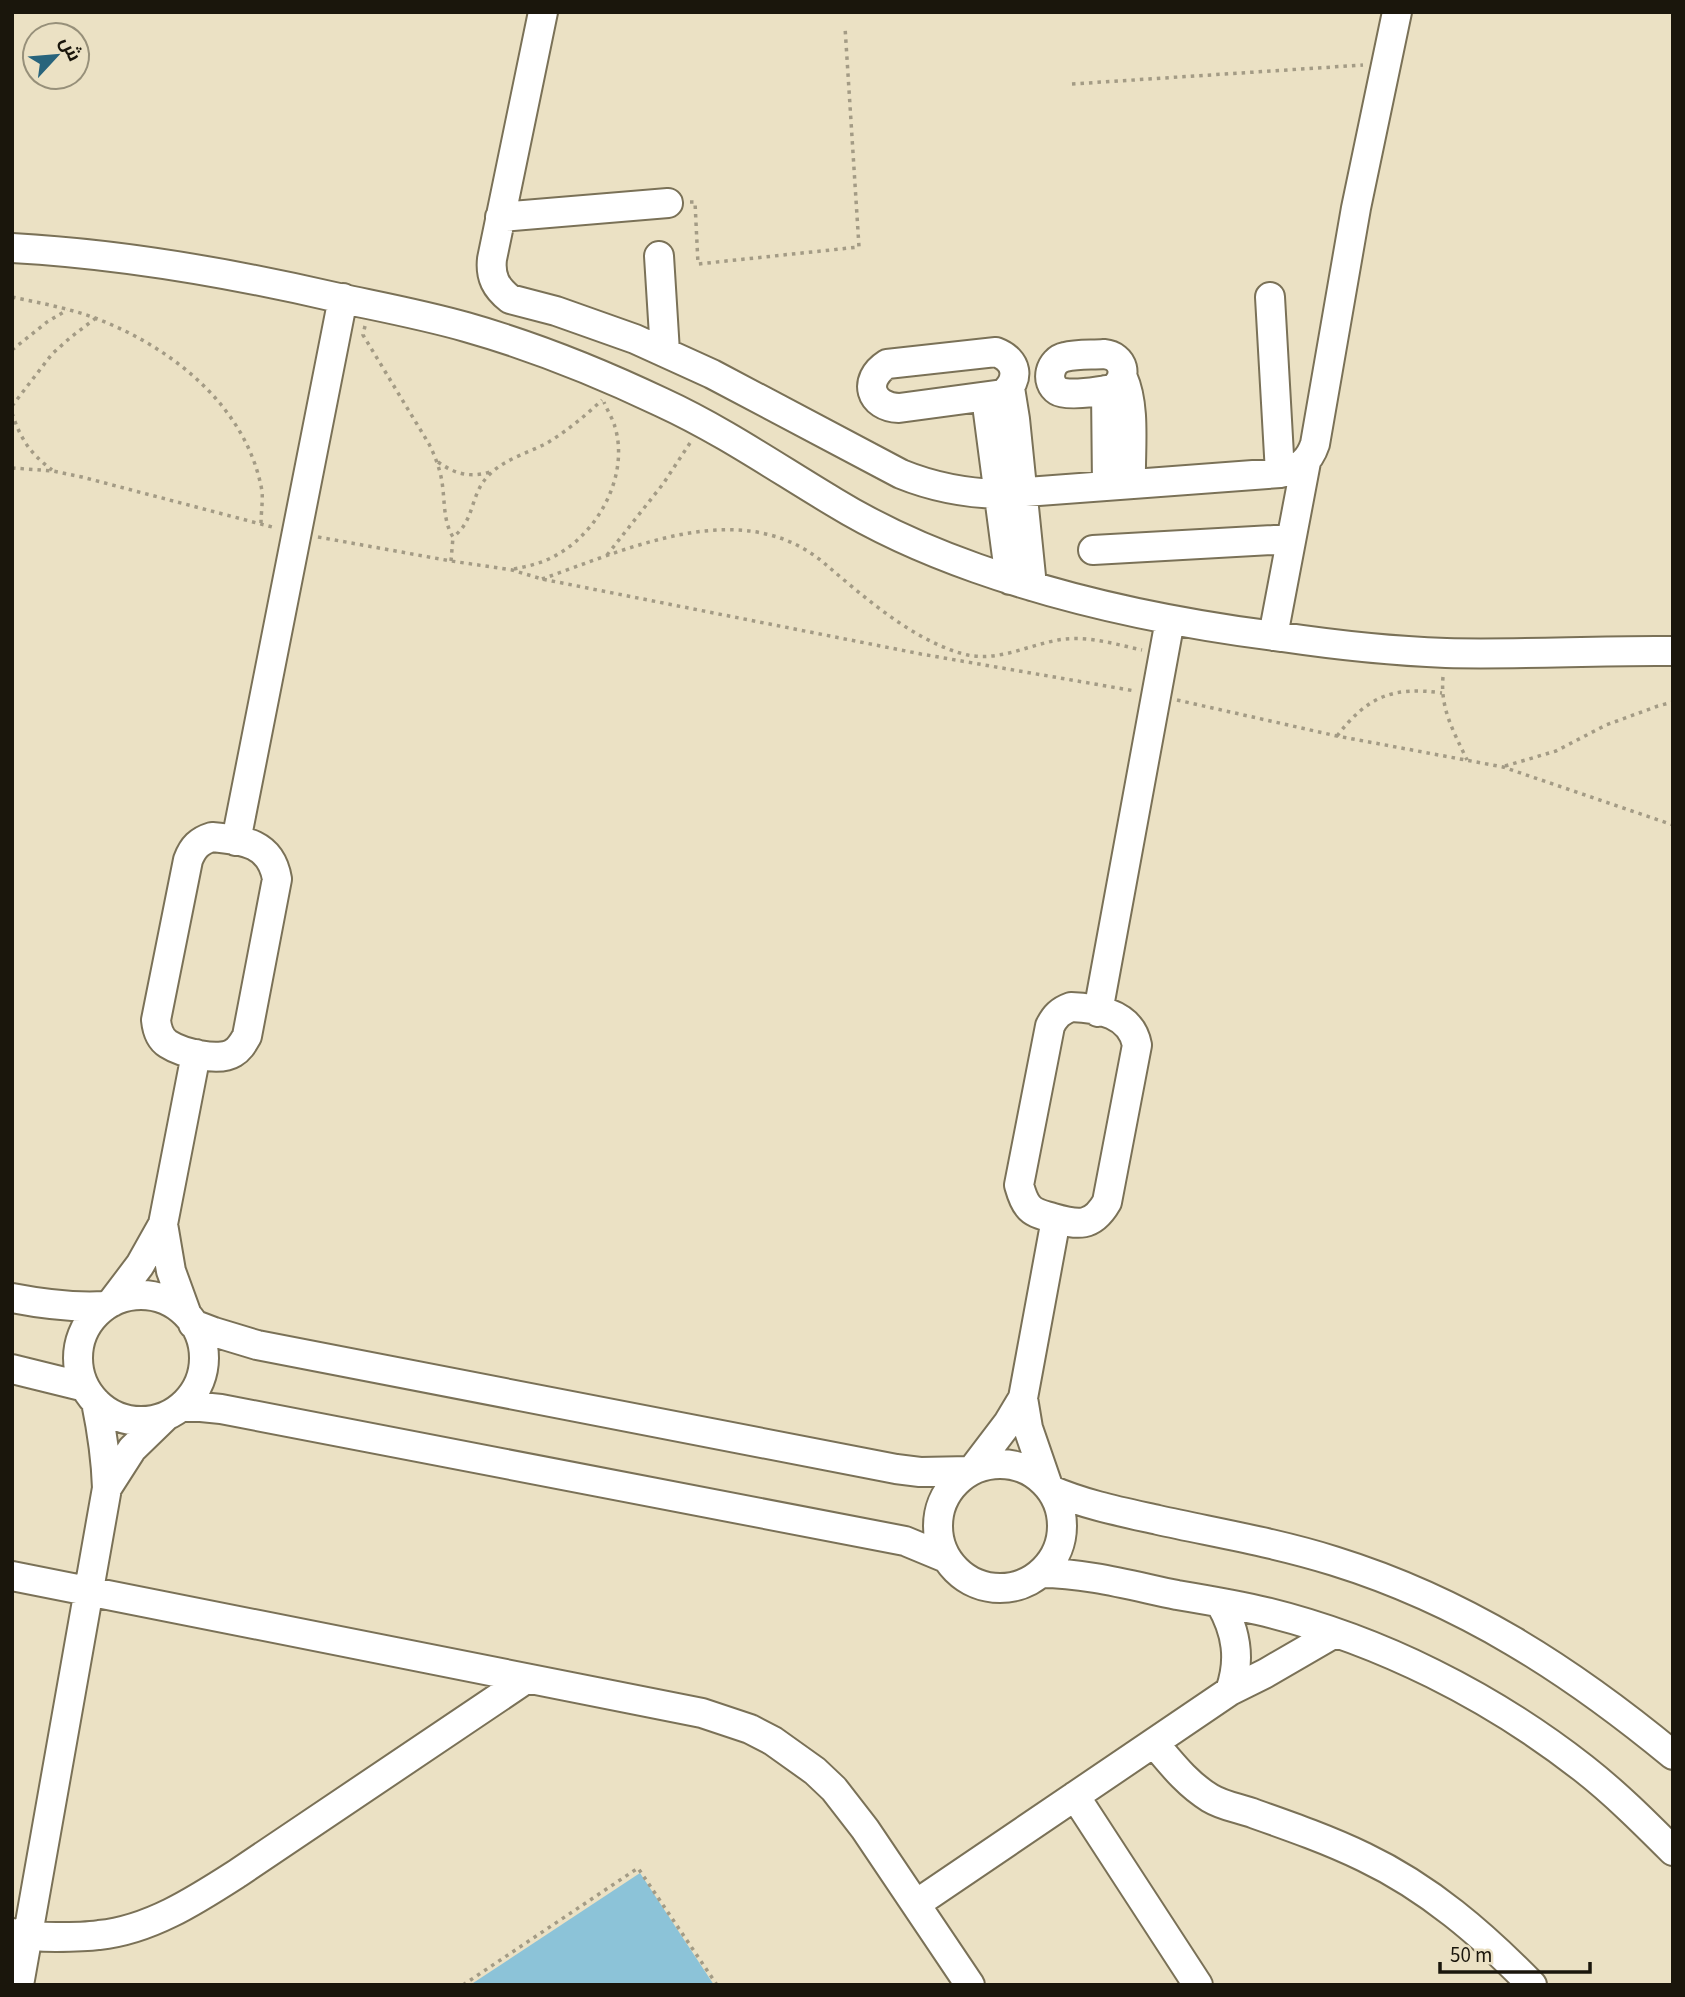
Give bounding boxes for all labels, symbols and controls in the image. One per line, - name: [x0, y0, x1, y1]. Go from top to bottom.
- north arrow: [21, 21, 91, 91]
- text: ش: [52, 32, 87, 66]
- scale bar: [1440, 1930, 1590, 1974]
- text: 50 m: [1450, 1940, 1492, 1970]

